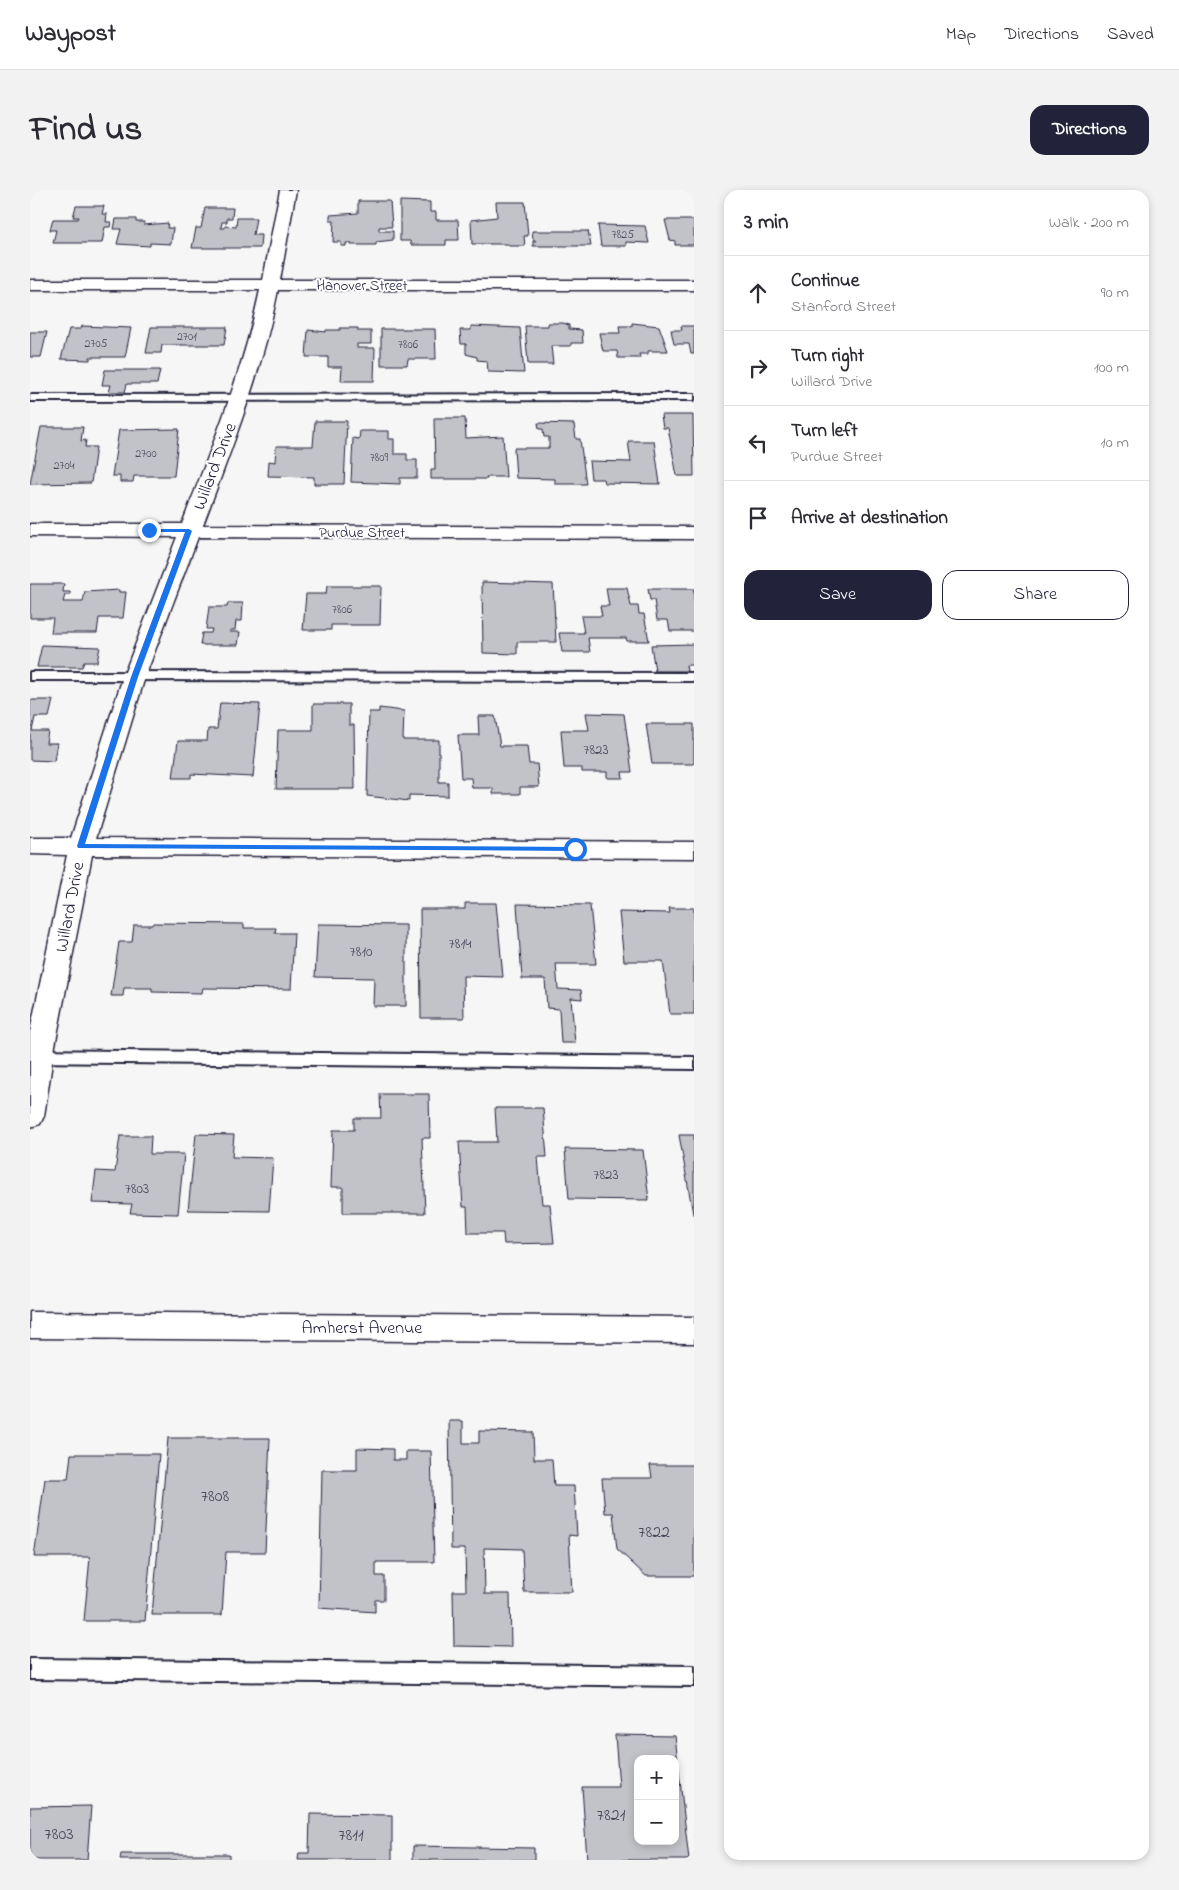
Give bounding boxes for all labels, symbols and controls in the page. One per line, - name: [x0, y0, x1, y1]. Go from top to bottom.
- text: Waypost: [25, 17, 116, 52]
- text: Map: [946, 22, 976, 48]
- text: Directions: [1004, 22, 1079, 48]
- text: Saved: [1107, 22, 1154, 48]
- text: Find us: [30, 105, 142, 156]
- button: Directions: [1030, 105, 1149, 155]
- text: 3 min: [744, 208, 788, 238]
- text: Walk · 200 m: [1049, 211, 1129, 235]
- house number: 7825: [612, 226, 634, 244]
- text: Continue: [791, 268, 859, 295]
- street label: Hanover Street: [316, 275, 408, 297]
- icon: ahead: [744, 279, 772, 307]
- text: 90 m: [1101, 281, 1129, 305]
- text: Stanford Street: [791, 295, 896, 319]
- house number: 2701: [177, 328, 197, 346]
- house number: 2705: [85, 335, 108, 353]
- house number: 7806: [398, 336, 419, 354]
- text: Turn right: [791, 343, 864, 370]
- icon: right: [744, 354, 772, 382]
- text: 100 m: [1094, 356, 1129, 380]
- text: Willard Drive: [791, 370, 872, 394]
- street label: Willard Drive: [187, 418, 245, 514]
- text: Turn left: [791, 418, 858, 445]
- icon: left: [744, 429, 772, 457]
- text: 10 m: [1101, 431, 1129, 455]
- house number: 2700: [135, 445, 157, 463]
- text: Purdue Street: [791, 445, 883, 469]
- house number: 7809: [370, 449, 389, 467]
- house number: 2704: [53, 457, 75, 475]
- icon: arrive: [744, 504, 772, 532]
- text: Arrive at destination: [791, 505, 948, 532]
- route end: [138, 519, 161, 542]
- street label: Purdue Street: [319, 522, 405, 544]
- button: Save: [744, 570, 932, 620]
- button: Share: [942, 570, 1129, 620]
- house number: 7806: [332, 601, 353, 619]
- house number: 7823: [583, 739, 609, 761]
- route start: [564, 838, 587, 861]
- street label: Willard Drive: [49, 859, 93, 955]
- house number: 7814: [449, 933, 471, 955]
- house number: 7810: [349, 941, 373, 963]
- house number: 7823: [593, 1164, 619, 1186]
- house number: 7803: [125, 1178, 149, 1200]
- street label: Amherst Avenue: [302, 1316, 423, 1342]
- house number: 7808: [201, 1484, 230, 1510]
- house number: 7822: [638, 1520, 670, 1546]
- map controls: [634, 1755, 679, 1845]
- button: +: [634, 1755, 679, 1800]
- button: −: [634, 1800, 679, 1845]
- house number: 7821: [597, 1803, 626, 1829]
- house number: 7803: [44, 1822, 74, 1848]
- house number: 7811: [338, 1823, 364, 1849]

